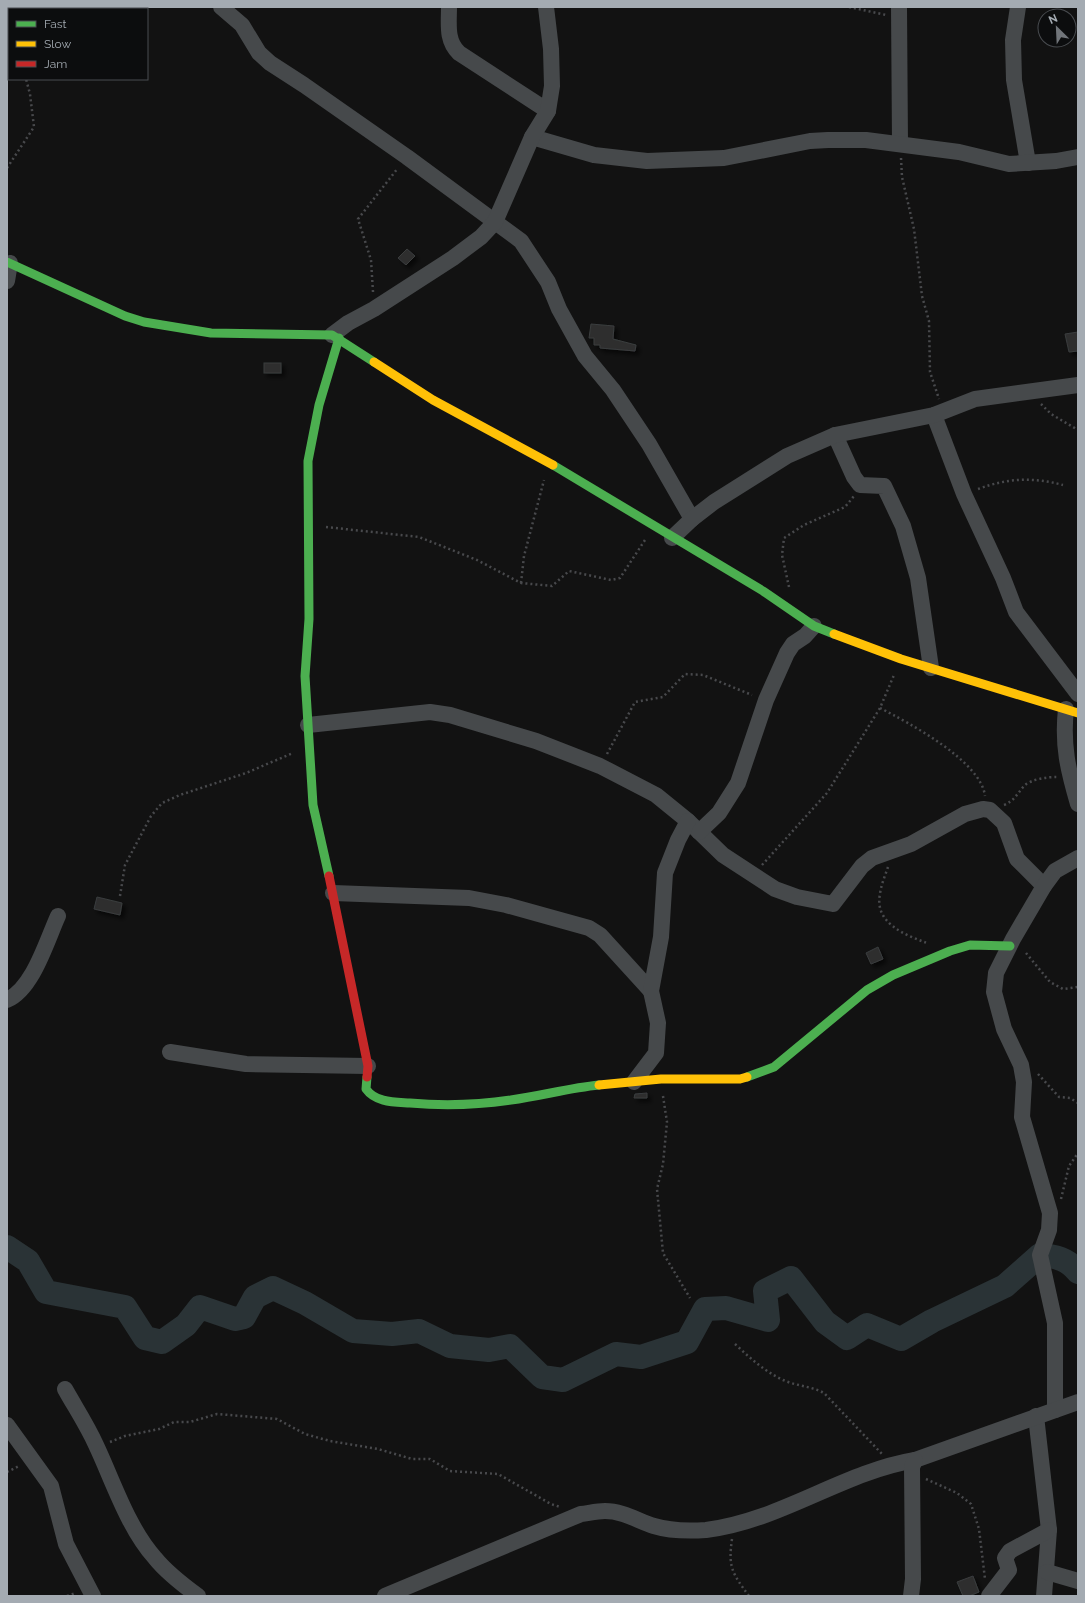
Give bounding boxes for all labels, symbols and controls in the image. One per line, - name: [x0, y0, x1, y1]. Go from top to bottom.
- legend: [8, 8, 148, 80]
- north arrow: [1037, 8, 1077, 48]
- text: N: [1047, 12, 1060, 27]
- text: Fast: [44, 17, 67, 31]
- text: Slow: [44, 37, 71, 51]
- text: Jam: [44, 57, 67, 71]

